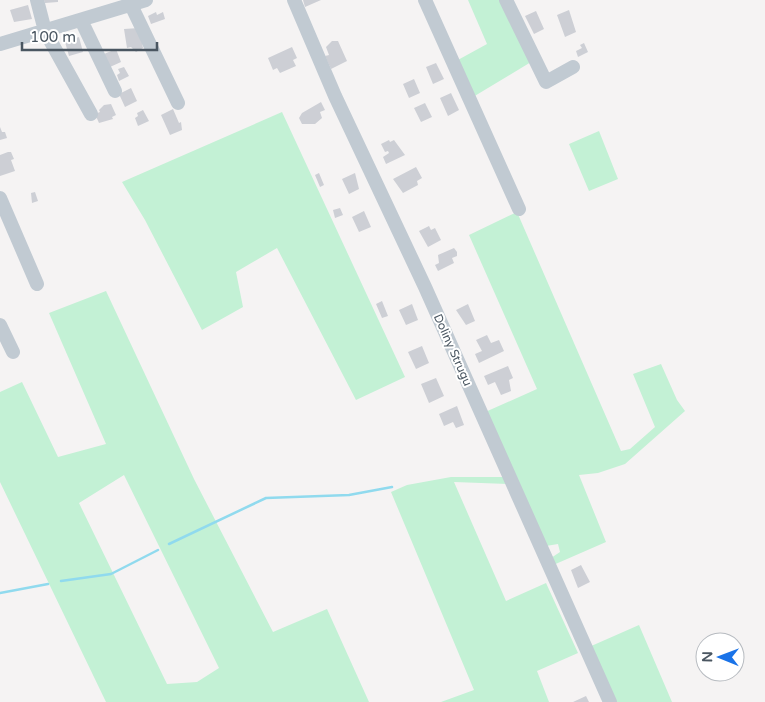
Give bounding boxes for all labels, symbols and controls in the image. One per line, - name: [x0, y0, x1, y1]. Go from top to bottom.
- scale bar: [22, 20, 158, 52]
- text: 100 m: [30, 28, 76, 46]
- street label: Doliny Strugu: [431, 312, 475, 388]
- north arrow: [695, 632, 745, 682]
- text: N: [699, 651, 716, 663]

